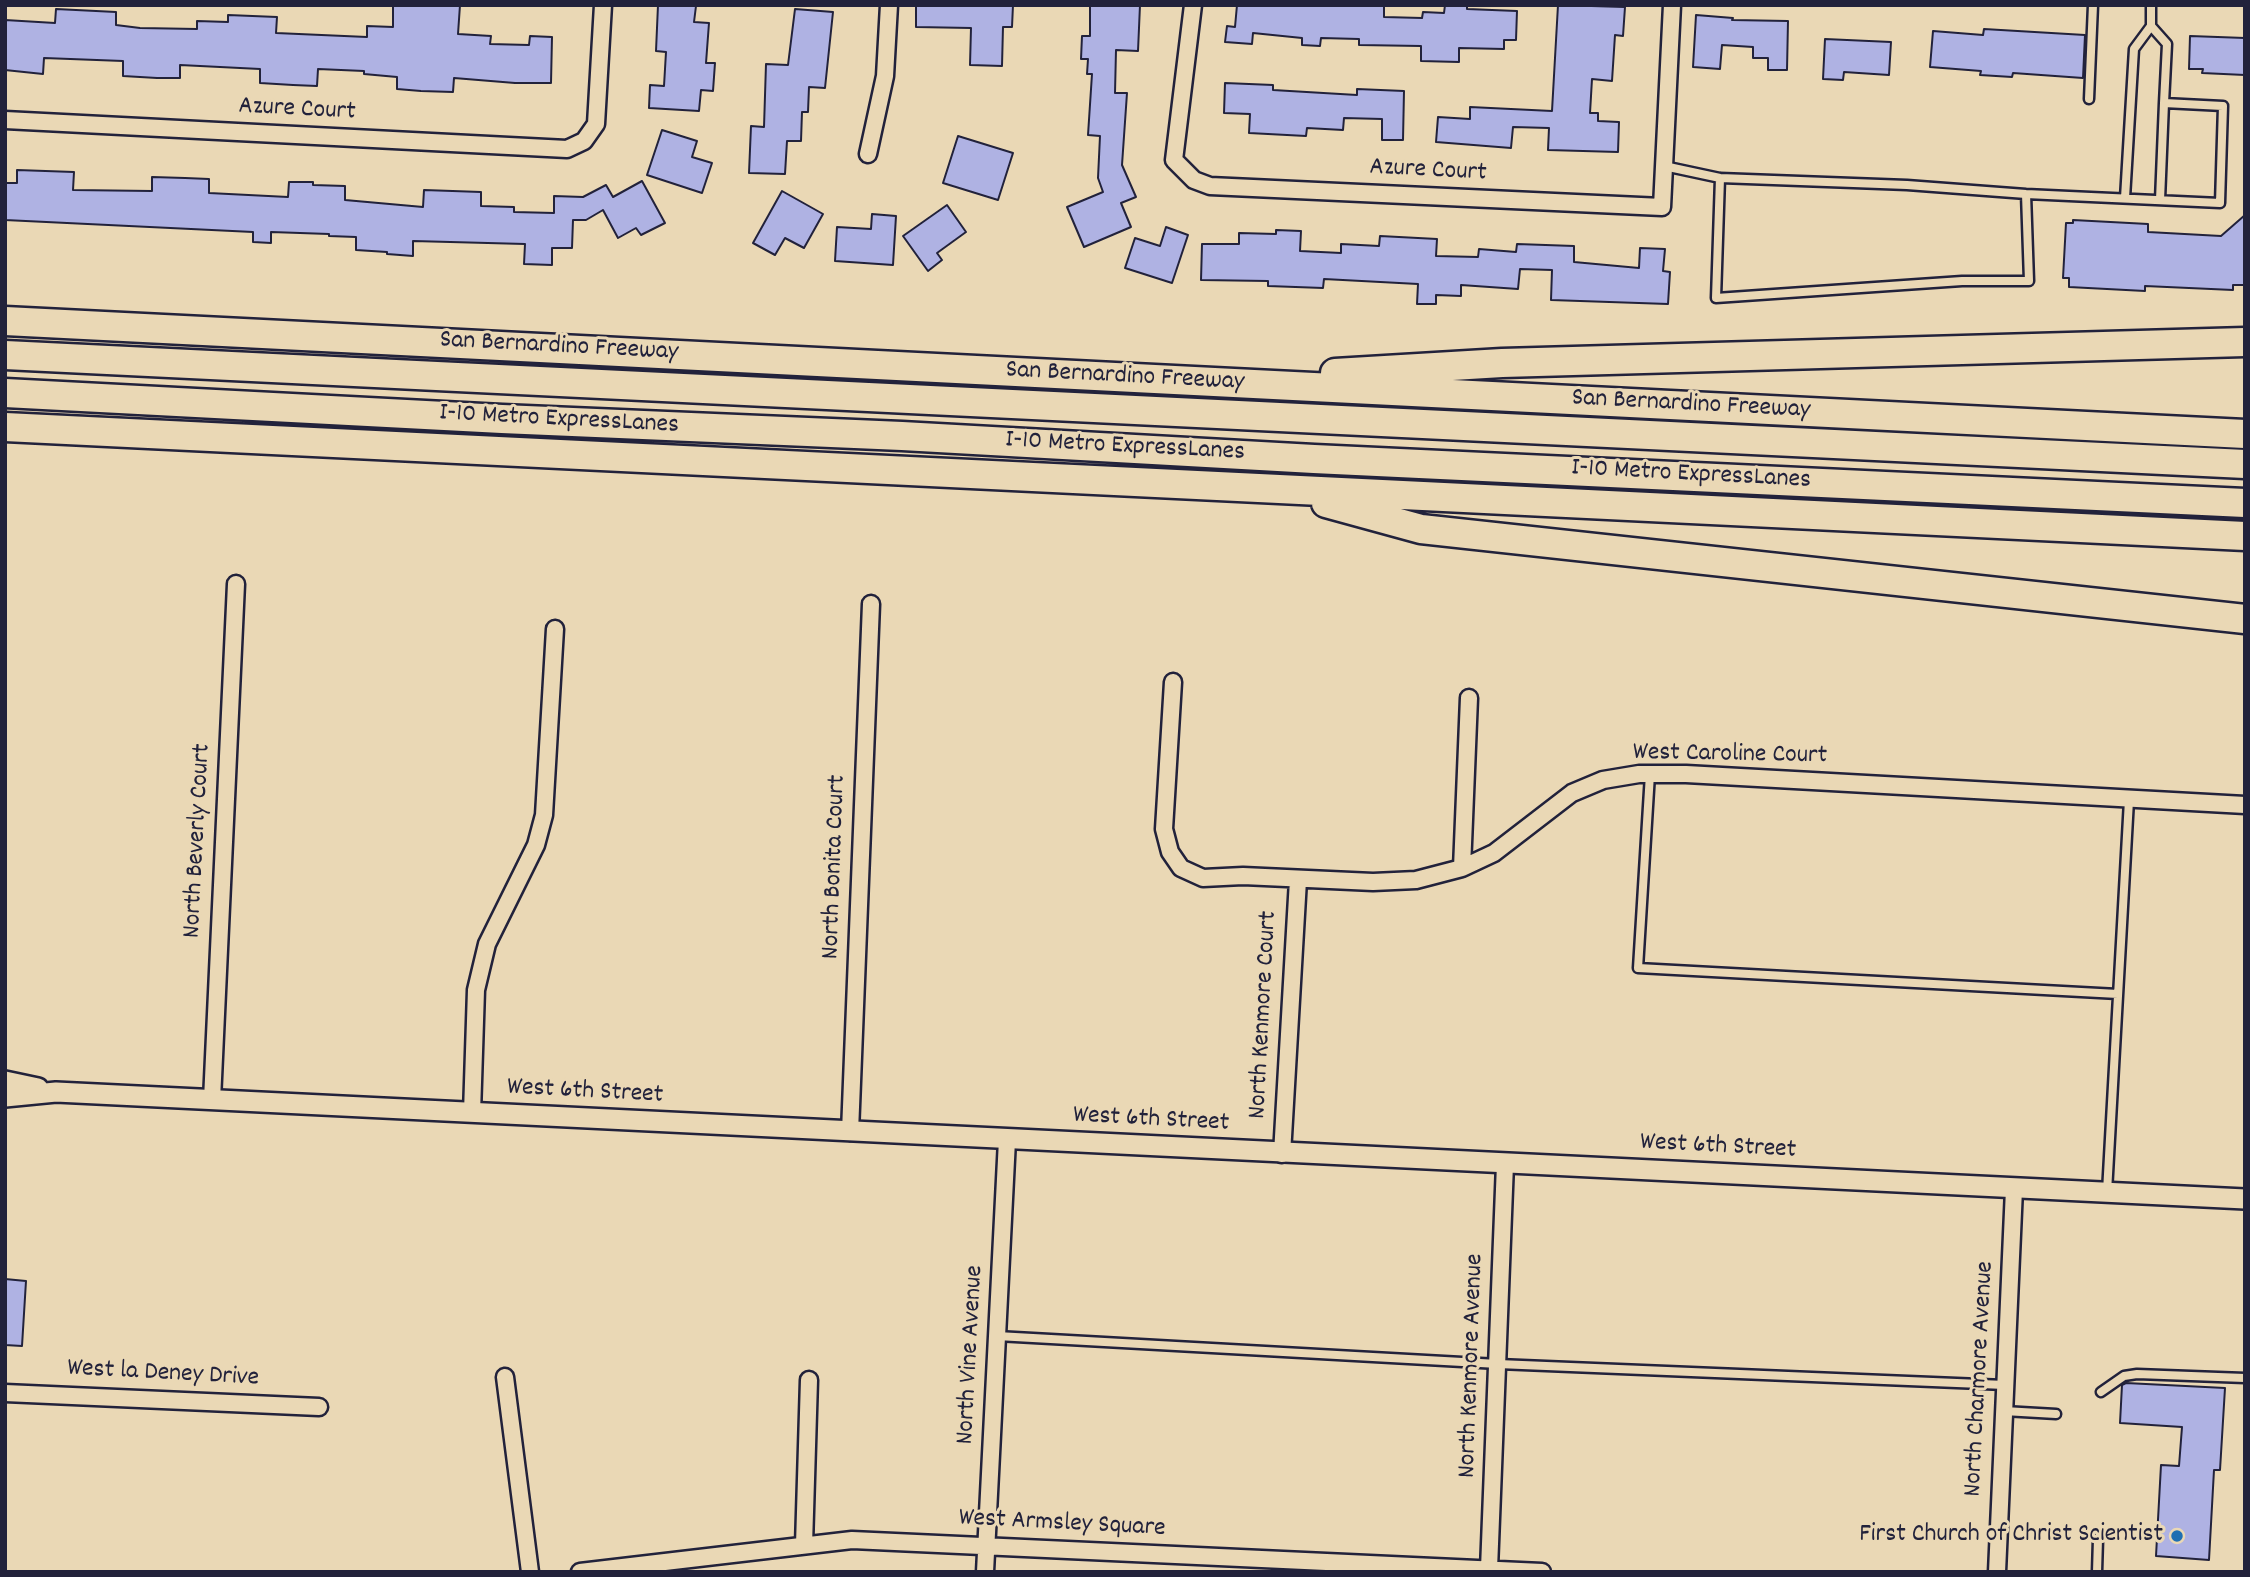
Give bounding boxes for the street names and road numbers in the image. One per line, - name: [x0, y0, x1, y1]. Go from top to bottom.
- street label: Azure Court: [238, 92, 356, 130]
- street label: Azure Court: [1369, 153, 1487, 191]
- street label: San Bernardino Freeway: [439, 326, 679, 370]
- street label: San Bernardino Freeway: [1005, 356, 1245, 400]
- street label: San Bernardino Freeway: [1571, 384, 1811, 428]
- street label: I-10 Metro ExpressLanes: [438, 399, 680, 443]
- street label: I-10 Metro ExpressLanes: [1004, 426, 1246, 470]
- street label: I-10 Metro ExpressLanes: [1570, 454, 1812, 498]
- street label: West Caroline Court: [1633, 739, 1827, 773]
- street label: North Beverly Court: [178, 743, 220, 939]
- street label: North Bonita Court: [817, 774, 855, 960]
- street label: North Kenmore Court: [1244, 910, 1286, 1120]
- street label: West 6th Street: [506, 1073, 664, 1113]
- street label: West 6th Street: [1072, 1101, 1230, 1141]
- street label: West 6th Street: [1639, 1128, 1797, 1168]
- street label: North Kenmore Avenue: [1453, 1253, 1493, 1479]
- street label: North Charmore Avenue: [1959, 1260, 2003, 1498]
- street label: North Vine Avenue: [952, 1265, 992, 1445]
- street label: West la Deney Drive: [66, 1354, 260, 1396]
- street label: West Armsley Square: [958, 1504, 1166, 1546]

